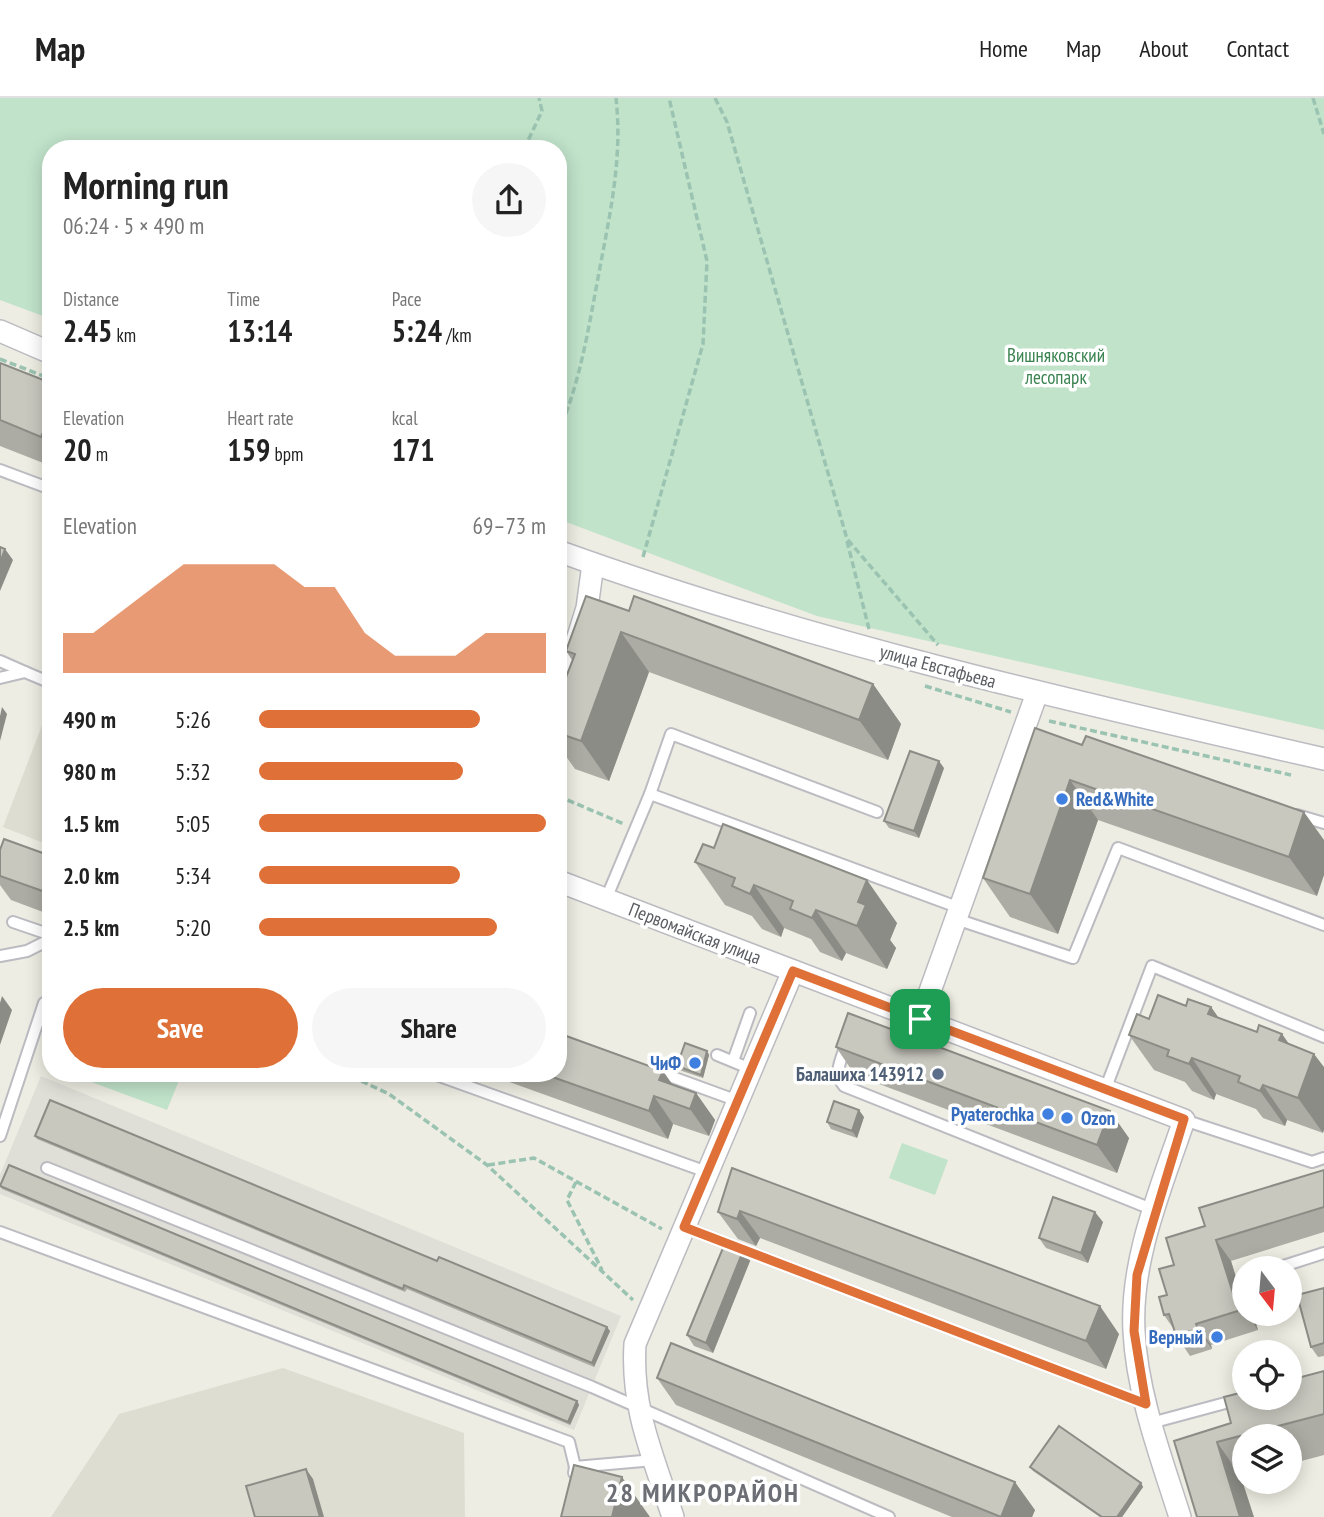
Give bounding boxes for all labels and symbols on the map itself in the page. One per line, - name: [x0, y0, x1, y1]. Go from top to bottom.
- park label: Вишняковский лесопарк: [1007, 343, 1105, 389]
- street label: улица Евстафьева: [877, 639, 999, 693]
- place label: Red&White: [1076, 787, 1154, 811]
- marker: Red&White: [1054, 791, 1070, 807]
- street label: Первомайская улица: [625, 897, 765, 969]
- pin: [890, 989, 950, 1049]
- place label: ЧиФ: [650, 1051, 681, 1075]
- marker: ЧиФ: [687, 1055, 703, 1071]
- place label: Балашиха 143912: [796, 1062, 924, 1086]
- marker: Балашиха 143912: [930, 1066, 946, 1082]
- place label: Pyaterochka: [951, 1102, 1034, 1126]
- marker: Pyaterochka: [1040, 1106, 1056, 1122]
- place label: Ozon: [1081, 1106, 1115, 1130]
- marker: Ozon: [1059, 1110, 1075, 1126]
- north arrow: [1232, 1256, 1302, 1326]
- place label: Верный: [1149, 1325, 1203, 1349]
- marker: Верный: [1209, 1329, 1225, 1345]
- district label: 28 МИКРОРАЙОН: [606, 1476, 800, 1509]

